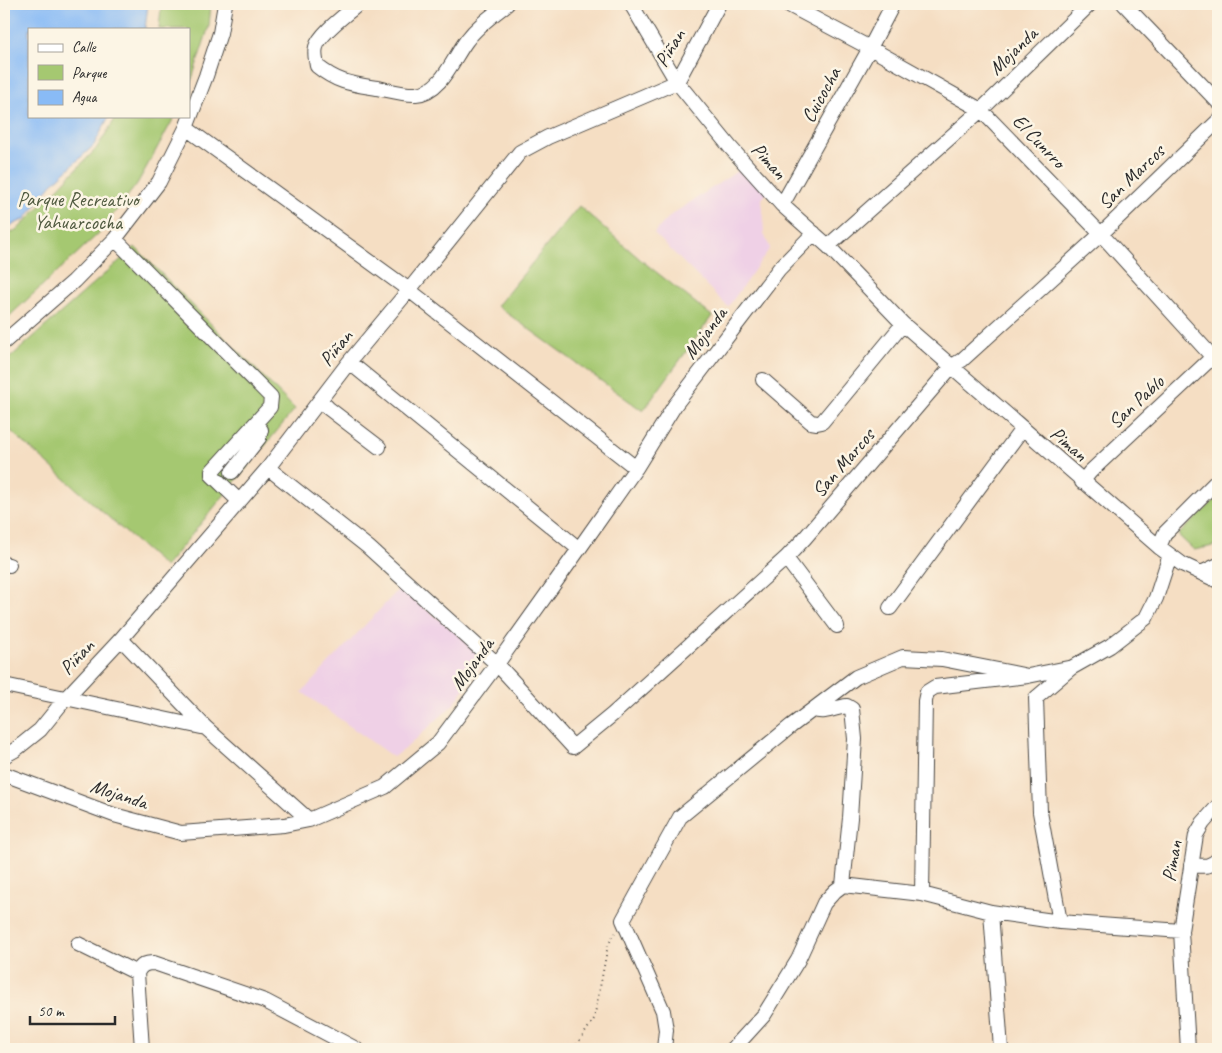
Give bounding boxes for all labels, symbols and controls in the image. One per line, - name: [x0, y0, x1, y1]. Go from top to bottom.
- street label: Mojanda: [983, 20, 1044, 80]
- street label: Piñan: [649, 24, 692, 72]
- legend: [28, 28, 190, 118]
- text: Calle: [72, 38, 97, 57]
- street label: Cuicocha: [796, 62, 847, 127]
- text: Parque: [72, 64, 108, 83]
- text: Agua: [72, 88, 97, 107]
- street label: El Cunrro: [1007, 109, 1072, 175]
- street label: Piman: [746, 137, 793, 186]
- street label: San Marcos: [1092, 138, 1171, 215]
- park label: Parque Recreativo Yahuarcocha: [17, 187, 141, 235]
- street label: Mojanda: [677, 301, 734, 364]
- street label: Piñan: [314, 324, 359, 371]
- street label: San Pablo: [1103, 369, 1170, 434]
- street label: Piman: [1045, 421, 1094, 468]
- street label: San Marcos: [806, 422, 881, 503]
- street label: Mojanda: [445, 632, 500, 695]
- street label: Piñan: [54, 633, 100, 680]
- street label: Mojanda: [87, 773, 152, 815]
- street label: Piman: [1156, 837, 1188, 884]
- scale bar: [30, 993, 115, 1025]
- text: 50 m: [38, 1002, 65, 1021]

